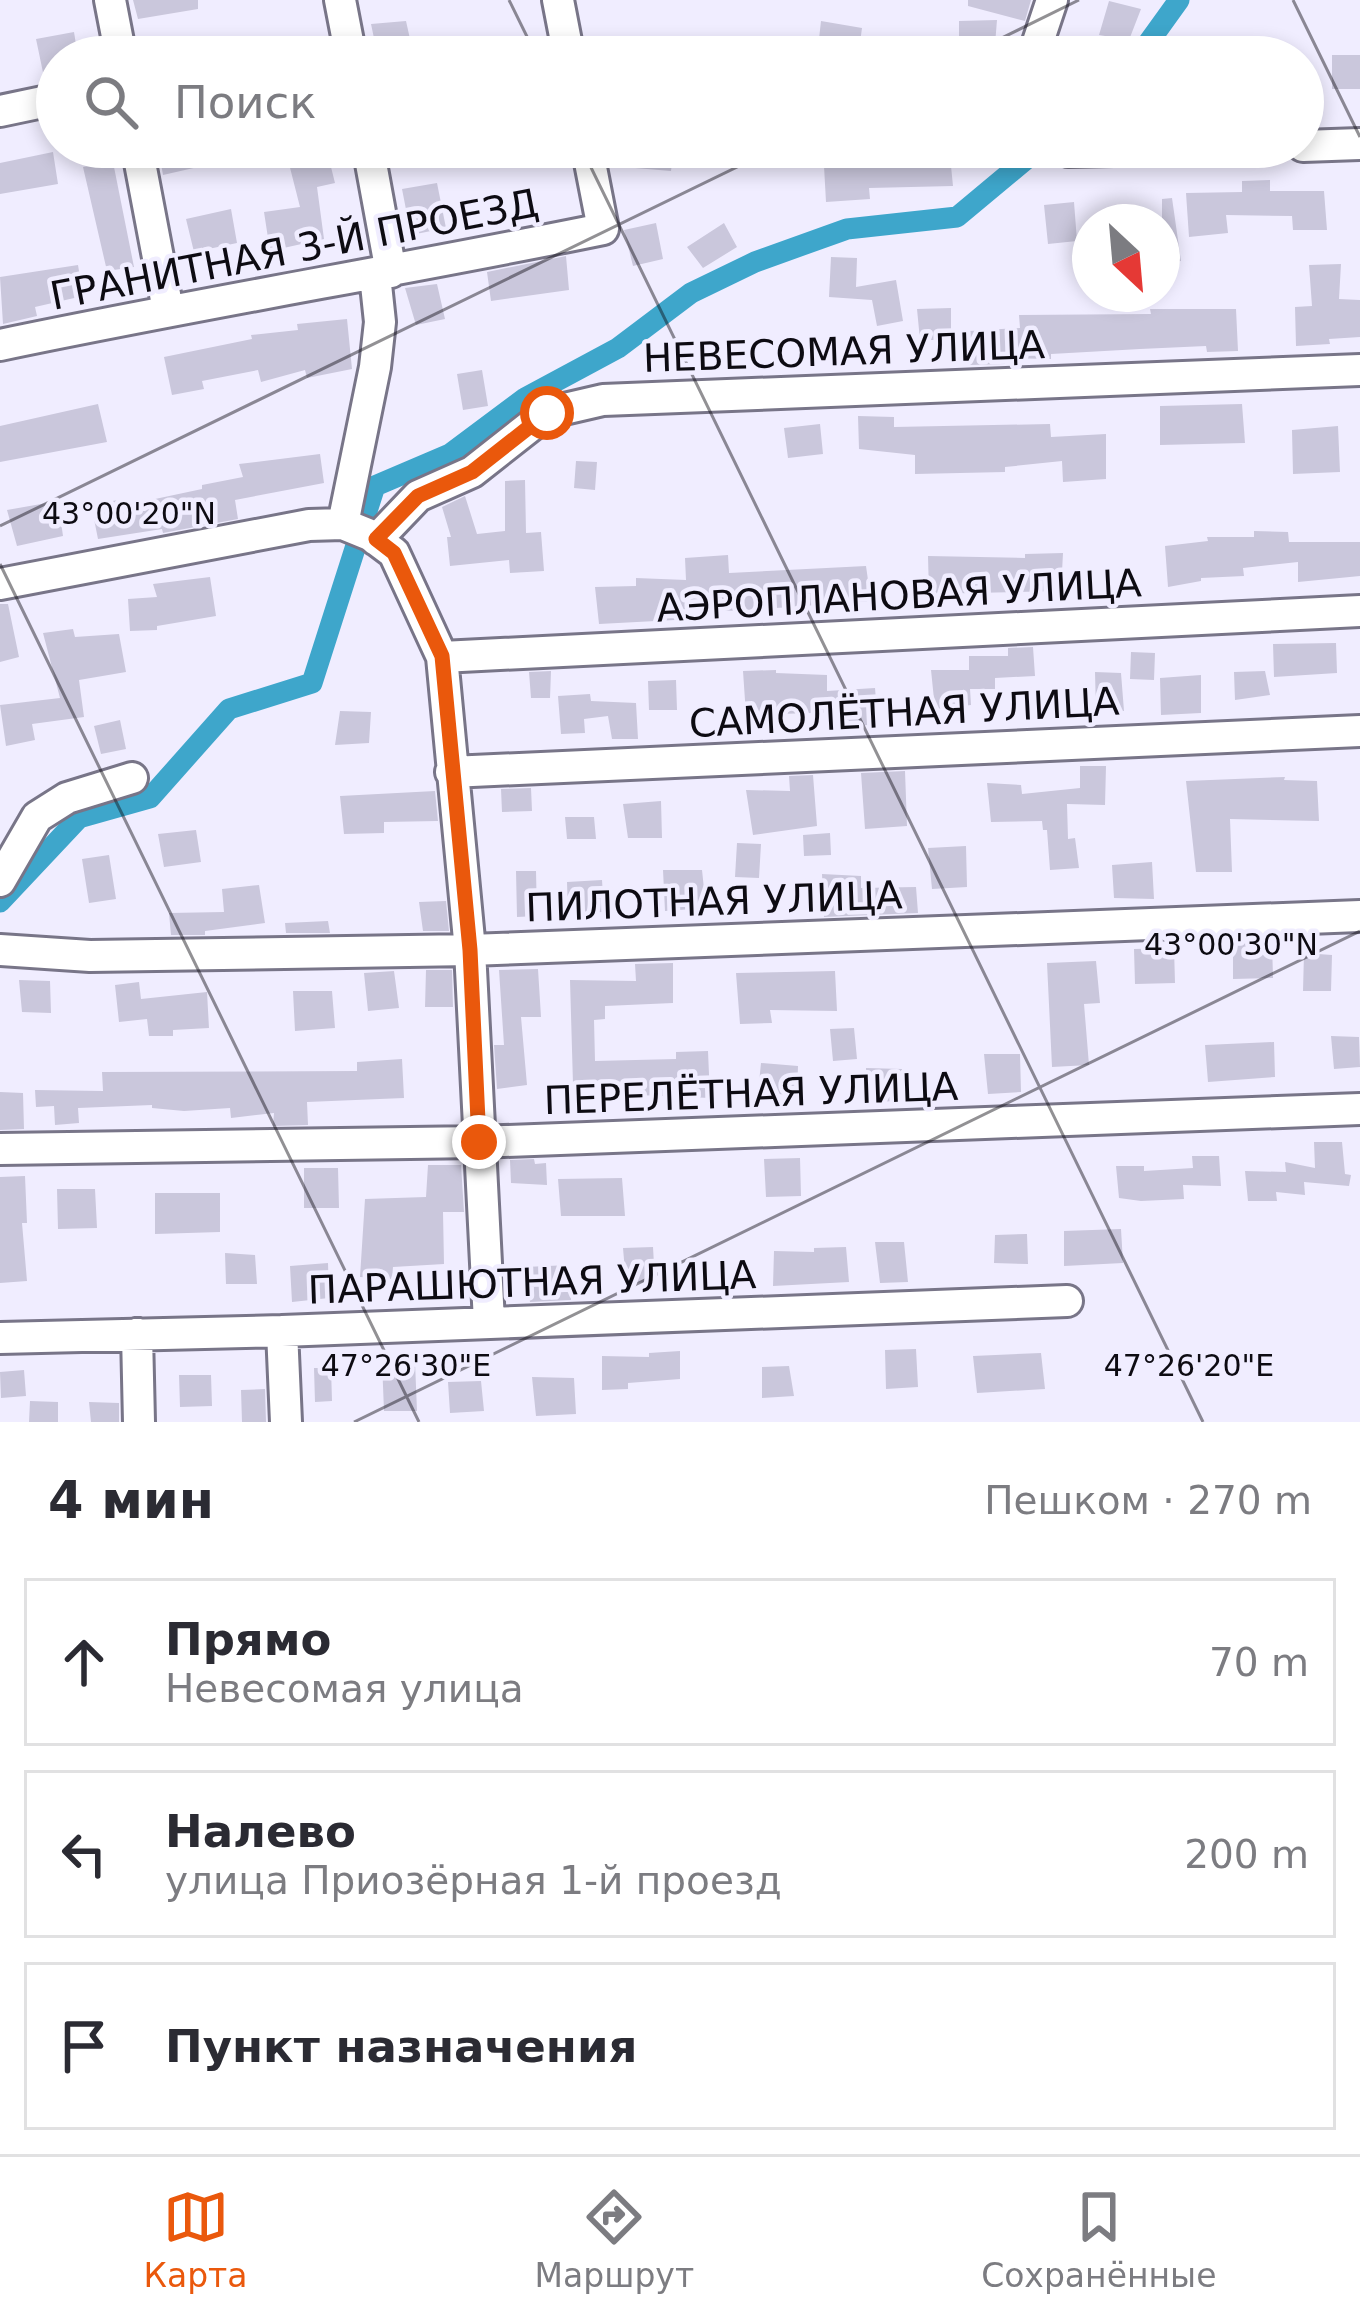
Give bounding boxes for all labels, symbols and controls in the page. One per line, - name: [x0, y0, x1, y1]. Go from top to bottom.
- search box: [36, 36, 1324, 168]
- icon: search: [78, 69, 144, 135]
- text: Поиск: [174, 76, 317, 129]
- street label: ГРАНИТНАЯ 3-Й ПРОЕЗД: [46, 179, 542, 319]
- north arrow: [1072, 204, 1180, 312]
- street label: НЕВЕСОМАЯ УЛИЦА: [642, 322, 1046, 381]
- route start: [520, 386, 574, 440]
- text: 43°00'20"N: [42, 496, 216, 531]
- street label: АЭРОПЛАНОВАЯ УЛИЦА: [655, 560, 1143, 631]
- street label: САМОЛЁТНАЯ УЛИЦА: [688, 679, 1121, 746]
- street label: ПИЛОТНАЯ УЛИЦА: [525, 872, 904, 931]
- text: 43°00'30"N: [1144, 927, 1318, 962]
- street label: ПЕРЕЛЁТНАЯ УЛИЦА: [543, 1064, 959, 1123]
- route end: [452, 1115, 506, 1169]
- street label: ПАРАШЮТНАЯ УЛИЦА: [307, 1252, 757, 1313]
- text: 47°26'30"E: [321, 1348, 491, 1383]
- text: 47°26'20"E: [1104, 1348, 1274, 1383]
- text: 4 мин: [48, 1471, 214, 1530]
- text: Пешком · 270 m: [984, 1478, 1312, 1523]
- text: Прямо: [165, 1613, 331, 1666]
- icon: ahead: [51, 1629, 117, 1695]
- text: 70 m: [1209, 1640, 1309, 1685]
- text: Невесомая улица: [165, 1666, 524, 1711]
- text: Налево: [165, 1805, 356, 1858]
- icon: left: [51, 1821, 117, 1887]
- text: 200 m: [1184, 1832, 1309, 1877]
- text: улица Приозёрная 1-й проезд: [165, 1858, 782, 1903]
- icon: arrive: [51, 2013, 117, 2079]
- text: Пункт назначения: [165, 2020, 637, 2073]
- tab: Карта: [144, 2184, 248, 2295]
- tab: Маршрут: [535, 2184, 694, 2295]
- tab: Сохранённые: [981, 2184, 1216, 2295]

